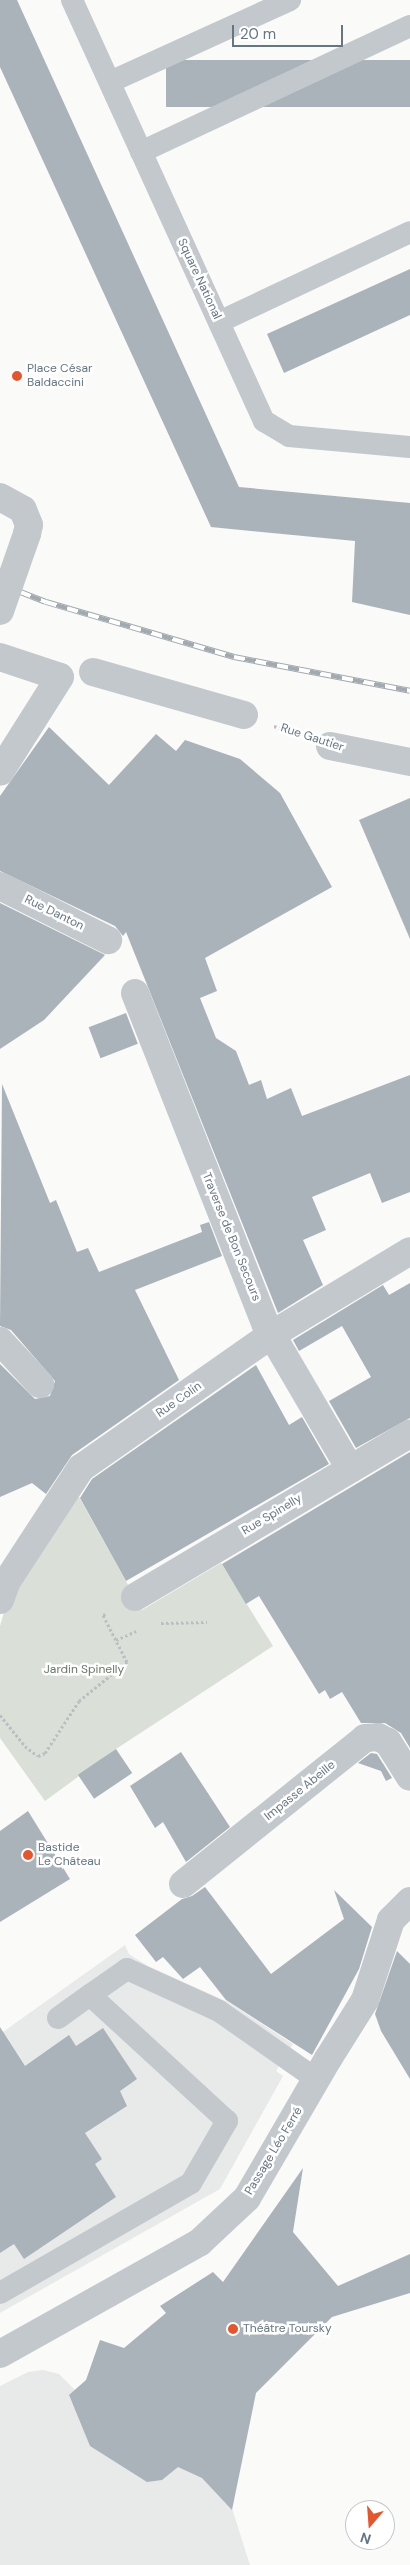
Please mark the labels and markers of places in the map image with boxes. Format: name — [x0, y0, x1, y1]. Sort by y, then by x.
place label: Place César Baldaccini — [27, 362, 92, 390]
marker: Place César Baldaccini — [11, 370, 23, 382]
place label: Bastide Le Château — [38, 1841, 101, 1869]
marker: Bastide Le Château — [22, 1849, 34, 1861]
place label: Théâtre Toursky — [243, 2322, 332, 2336]
marker: Théâtre Toursky — [227, 2323, 239, 2335]

